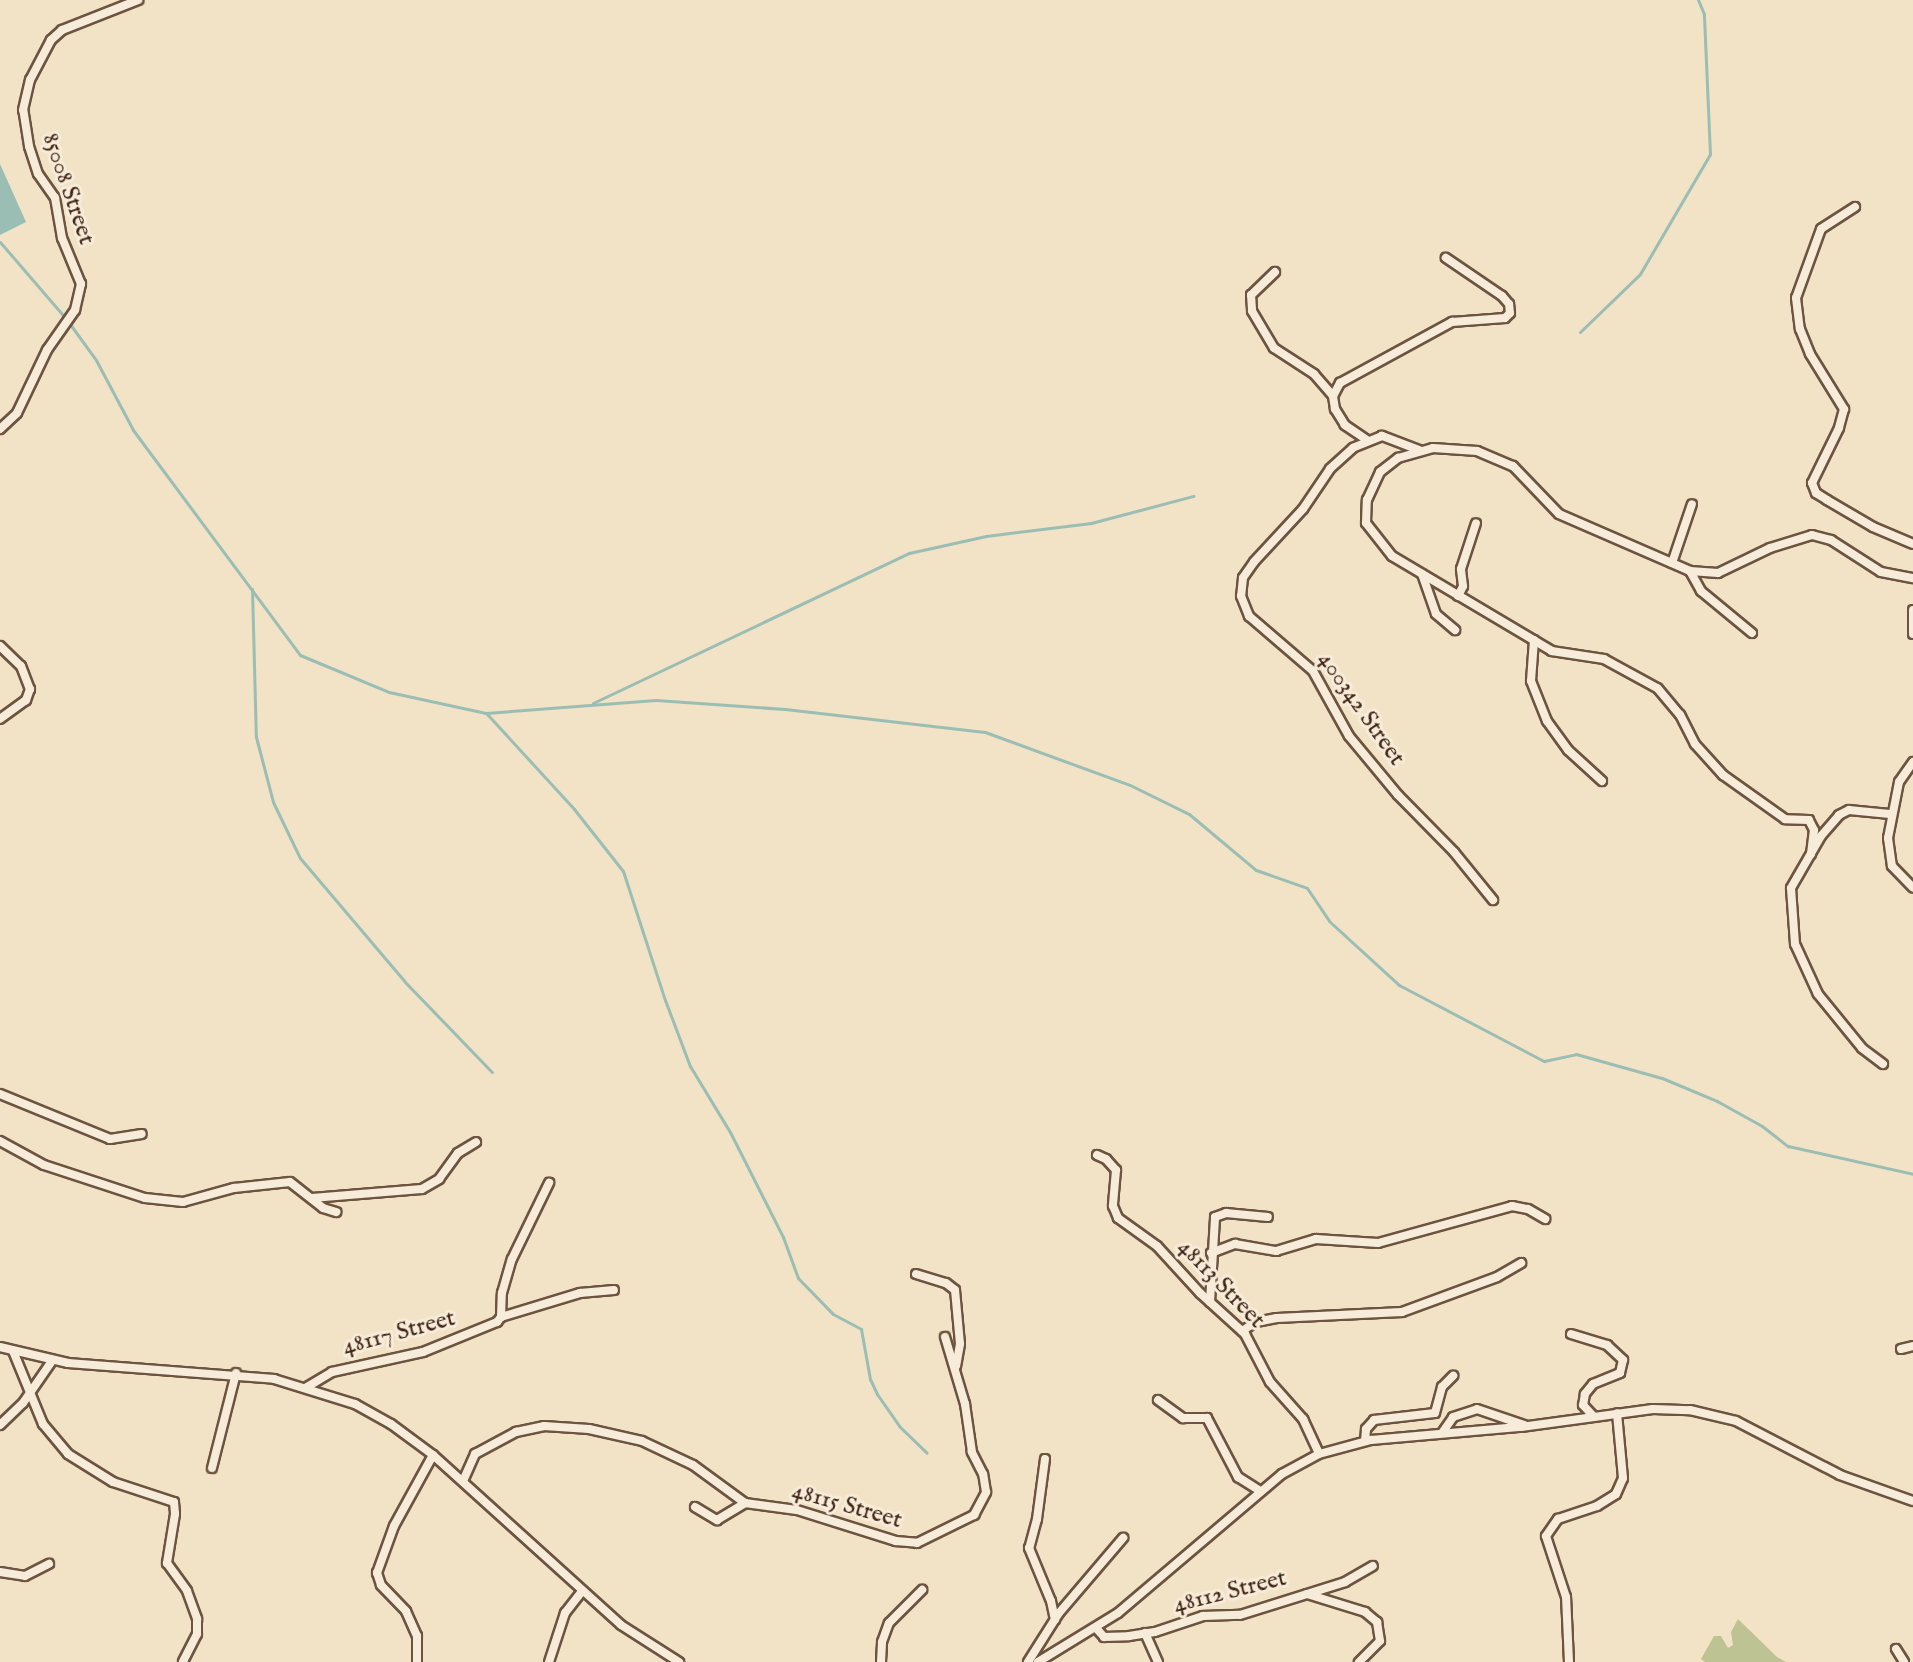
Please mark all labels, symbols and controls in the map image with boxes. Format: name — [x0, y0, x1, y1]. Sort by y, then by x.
street label: 85008 Street — [36, 130, 100, 248]
street label: 400342 Street — [1311, 647, 1411, 771]
street label: 48113 Street — [1171, 1233, 1271, 1335]
street label: 48117 Street — [340, 1304, 458, 1362]
street label: 48115 Street — [789, 1477, 905, 1535]
street label: 48112 Street — [1171, 1564, 1289, 1620]

